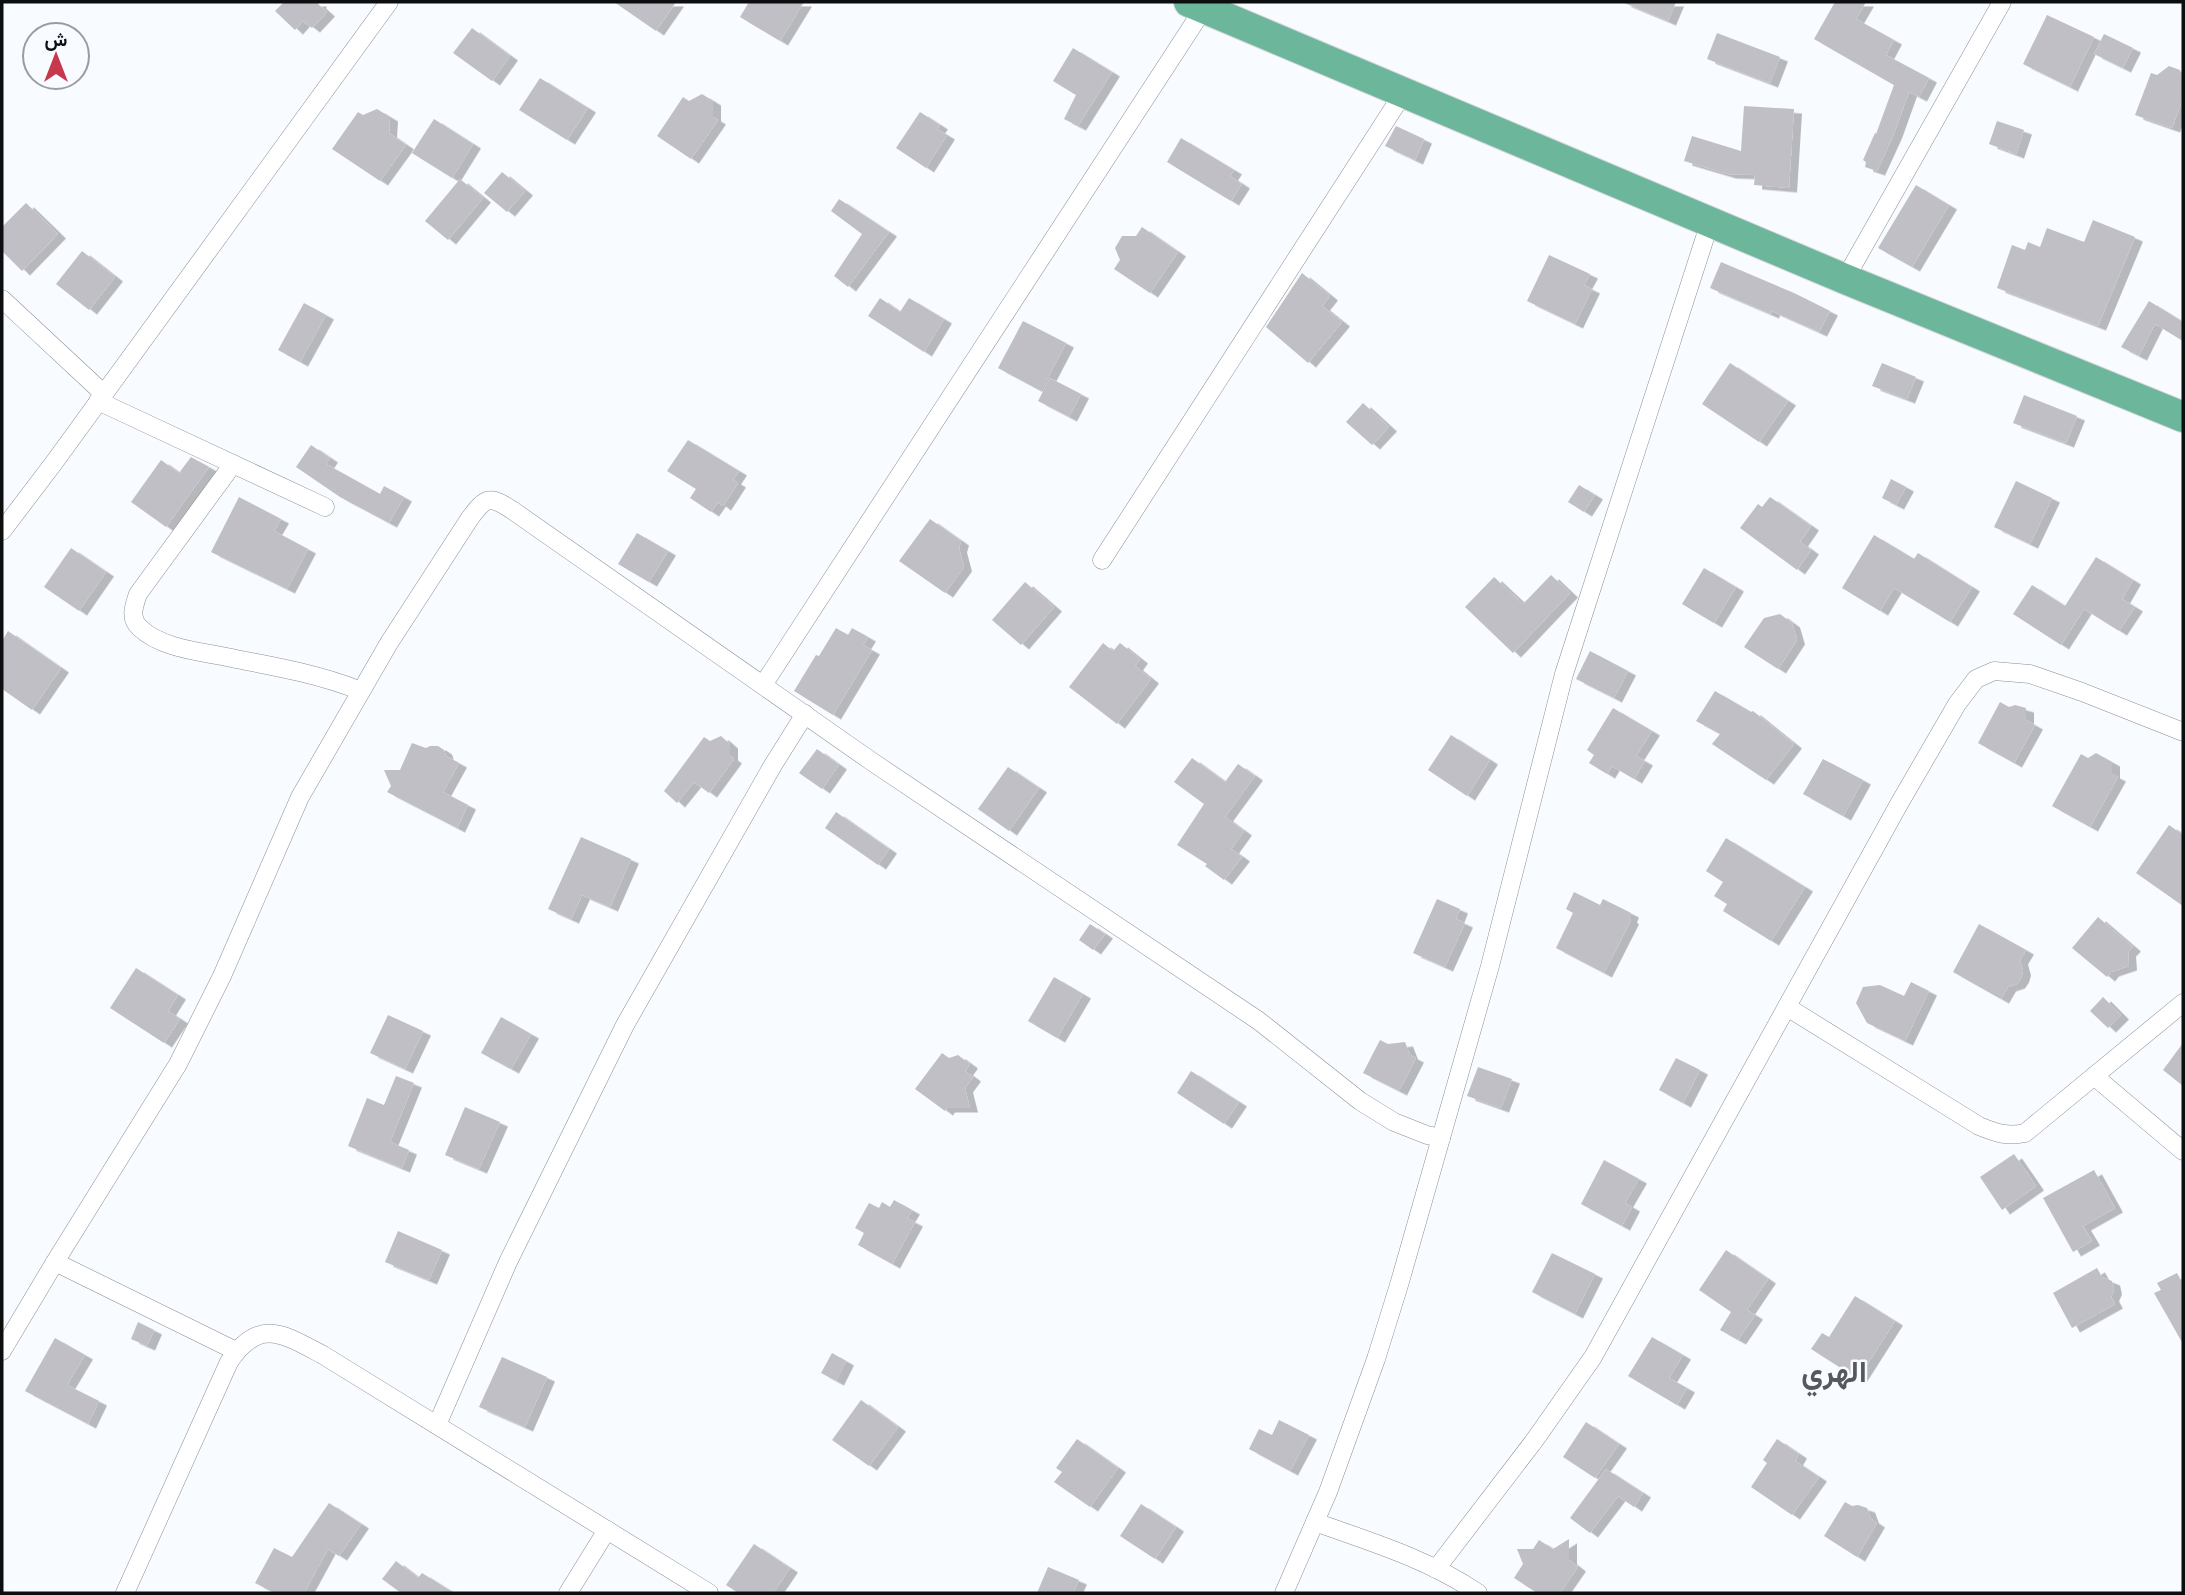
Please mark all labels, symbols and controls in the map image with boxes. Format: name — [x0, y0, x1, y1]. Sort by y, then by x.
north arrow — [21, 21, 91, 91]
text: ش — [45, 26, 68, 53]
district label: الهري — [1801, 1350, 1867, 1397]

